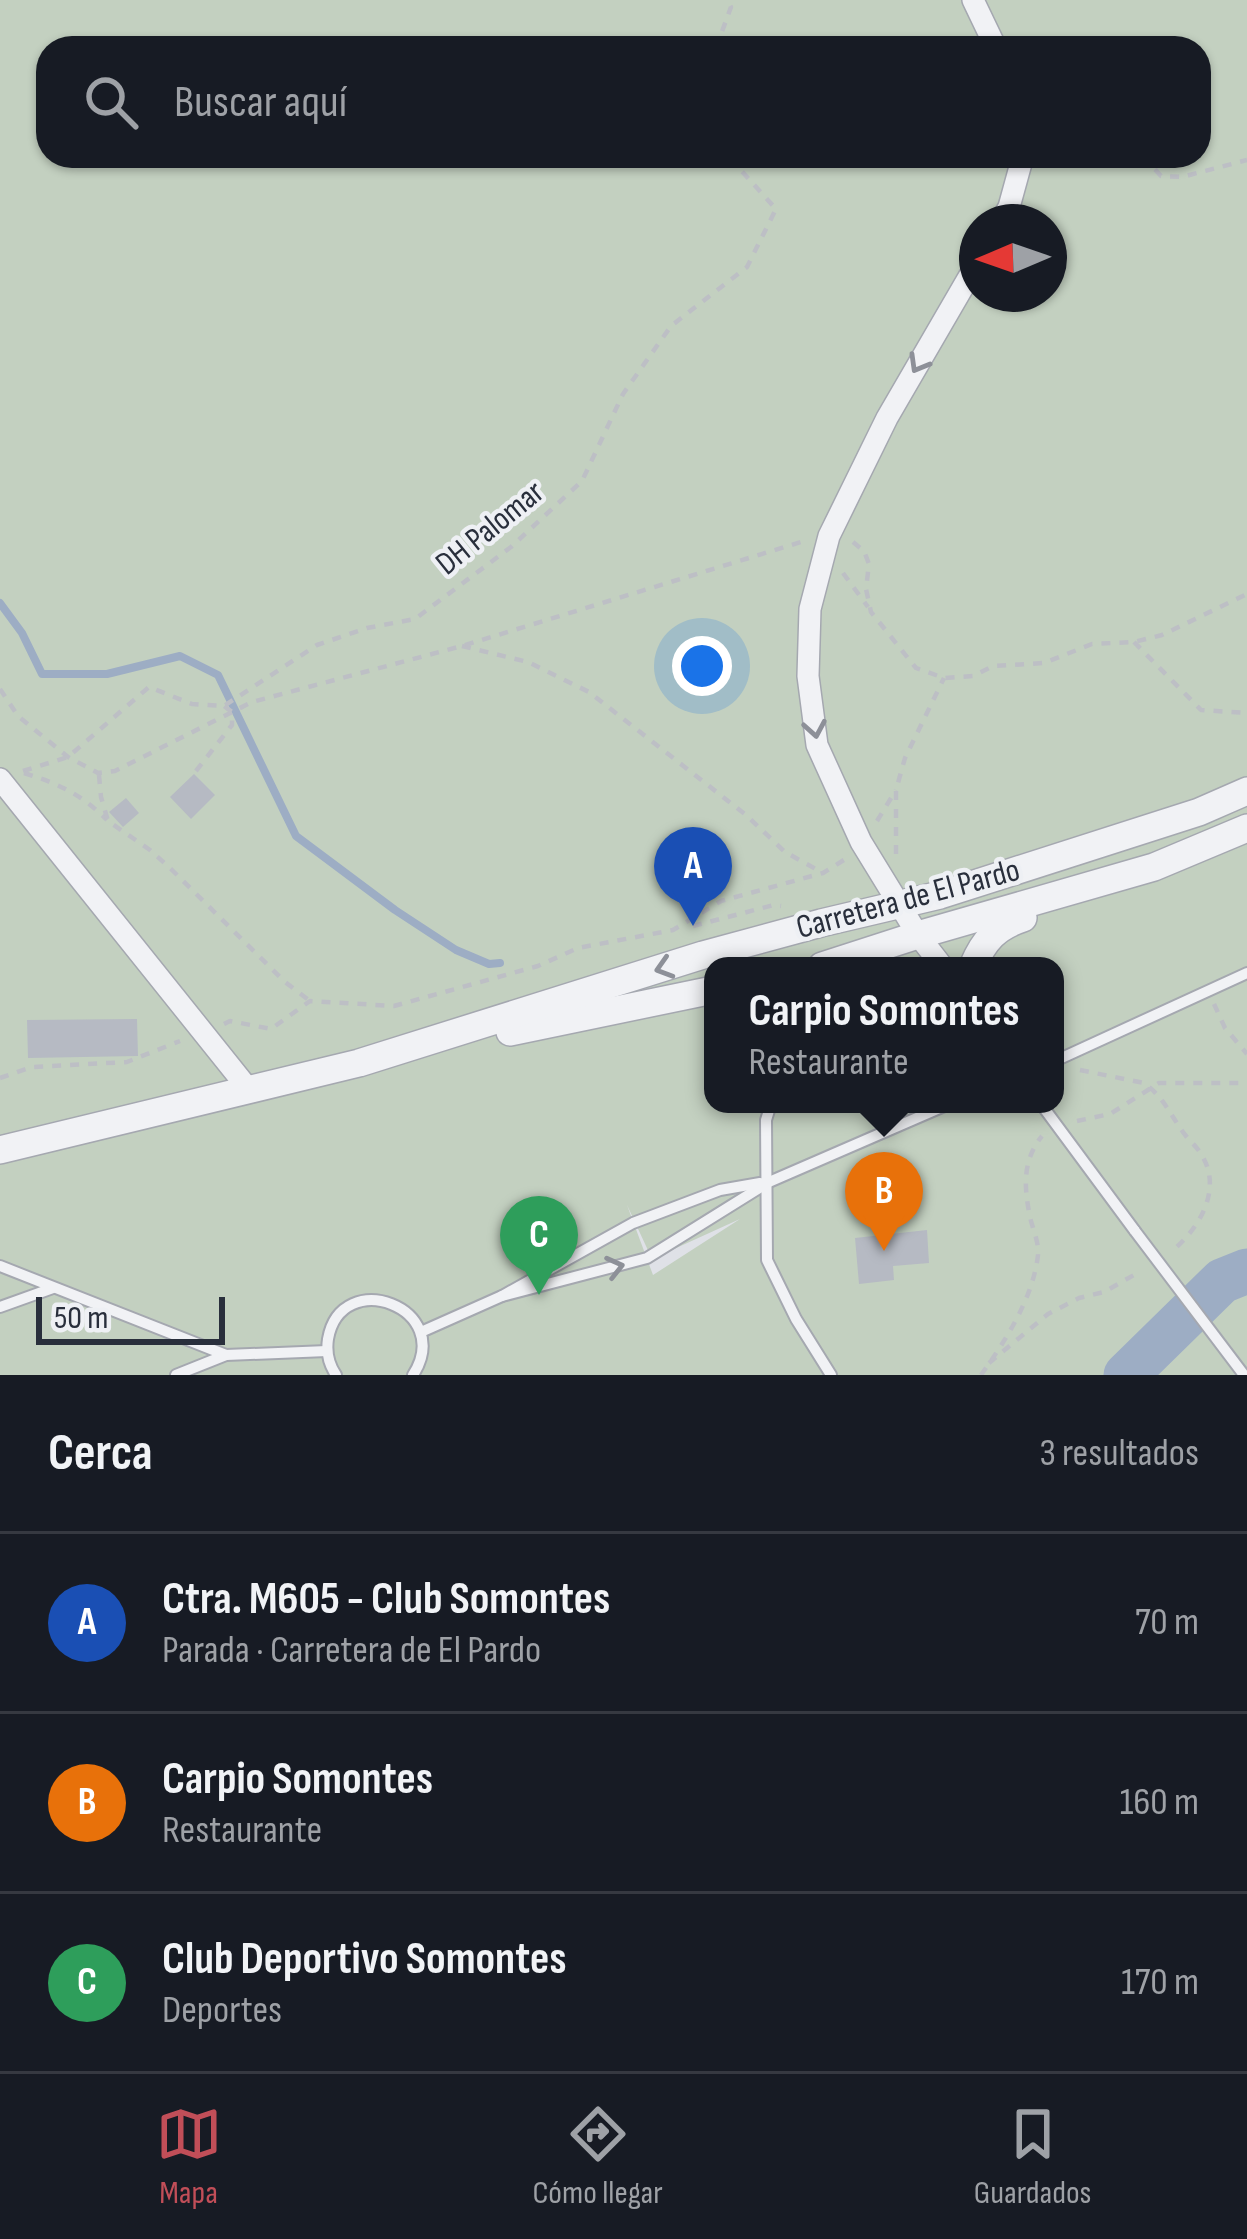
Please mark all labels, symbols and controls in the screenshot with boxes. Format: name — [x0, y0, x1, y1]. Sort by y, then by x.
search box — [36, 36, 1211, 168]
icon: search — [78, 69, 144, 135]
text: Buscar aquí — [174, 75, 347, 130]
north arrow — [959, 204, 1067, 312]
one-way arrow — [910, 351, 933, 373]
street label: DH Palomar — [428, 472, 552, 584]
your location — [672, 636, 732, 696]
one-way arrow — [802, 719, 827, 739]
pin: A — [654, 827, 732, 926]
street label: Carretera de El Pardo — [792, 850, 1024, 948]
one-way arrow — [654, 953, 675, 978]
popup — [704, 957, 1064, 1113]
text: Carpio Somontes — [749, 984, 1019, 1039]
text: Restaurante — [749, 1039, 909, 1086]
pin: B — [845, 1152, 923, 1251]
pin: C — [500, 1196, 578, 1295]
one-way arrow — [604, 1256, 625, 1281]
scale bar — [36, 1291, 225, 1344]
text: 50 m — [54, 1298, 108, 1338]
text: Cerca — [48, 1423, 153, 1484]
text: 3 resultados — [1039, 1430, 1199, 1477]
text: Ctra. M605 - Club Somontes — [162, 1572, 610, 1627]
text: A — [78, 1599, 96, 1646]
text: 70 m — [1135, 1599, 1199, 1646]
text: Parada · Carretera de El Pardo — [162, 1627, 541, 1674]
text: Carpio Somontes — [162, 1752, 433, 1807]
text: B — [78, 1779, 96, 1826]
text: 160 m — [1120, 1779, 1199, 1826]
text: Restaurante — [162, 1807, 322, 1854]
text: Club Deportivo Somontes — [162, 1932, 566, 1987]
text: C — [77, 1959, 97, 2006]
text: 170 m — [1121, 1959, 1199, 2006]
text: Deportes — [162, 1987, 282, 2034]
tab: Mapa — [156, 2101, 222, 2213]
tab: Cómo llegar — [533, 2101, 663, 2213]
tab: Guardados — [974, 2101, 1091, 2213]

